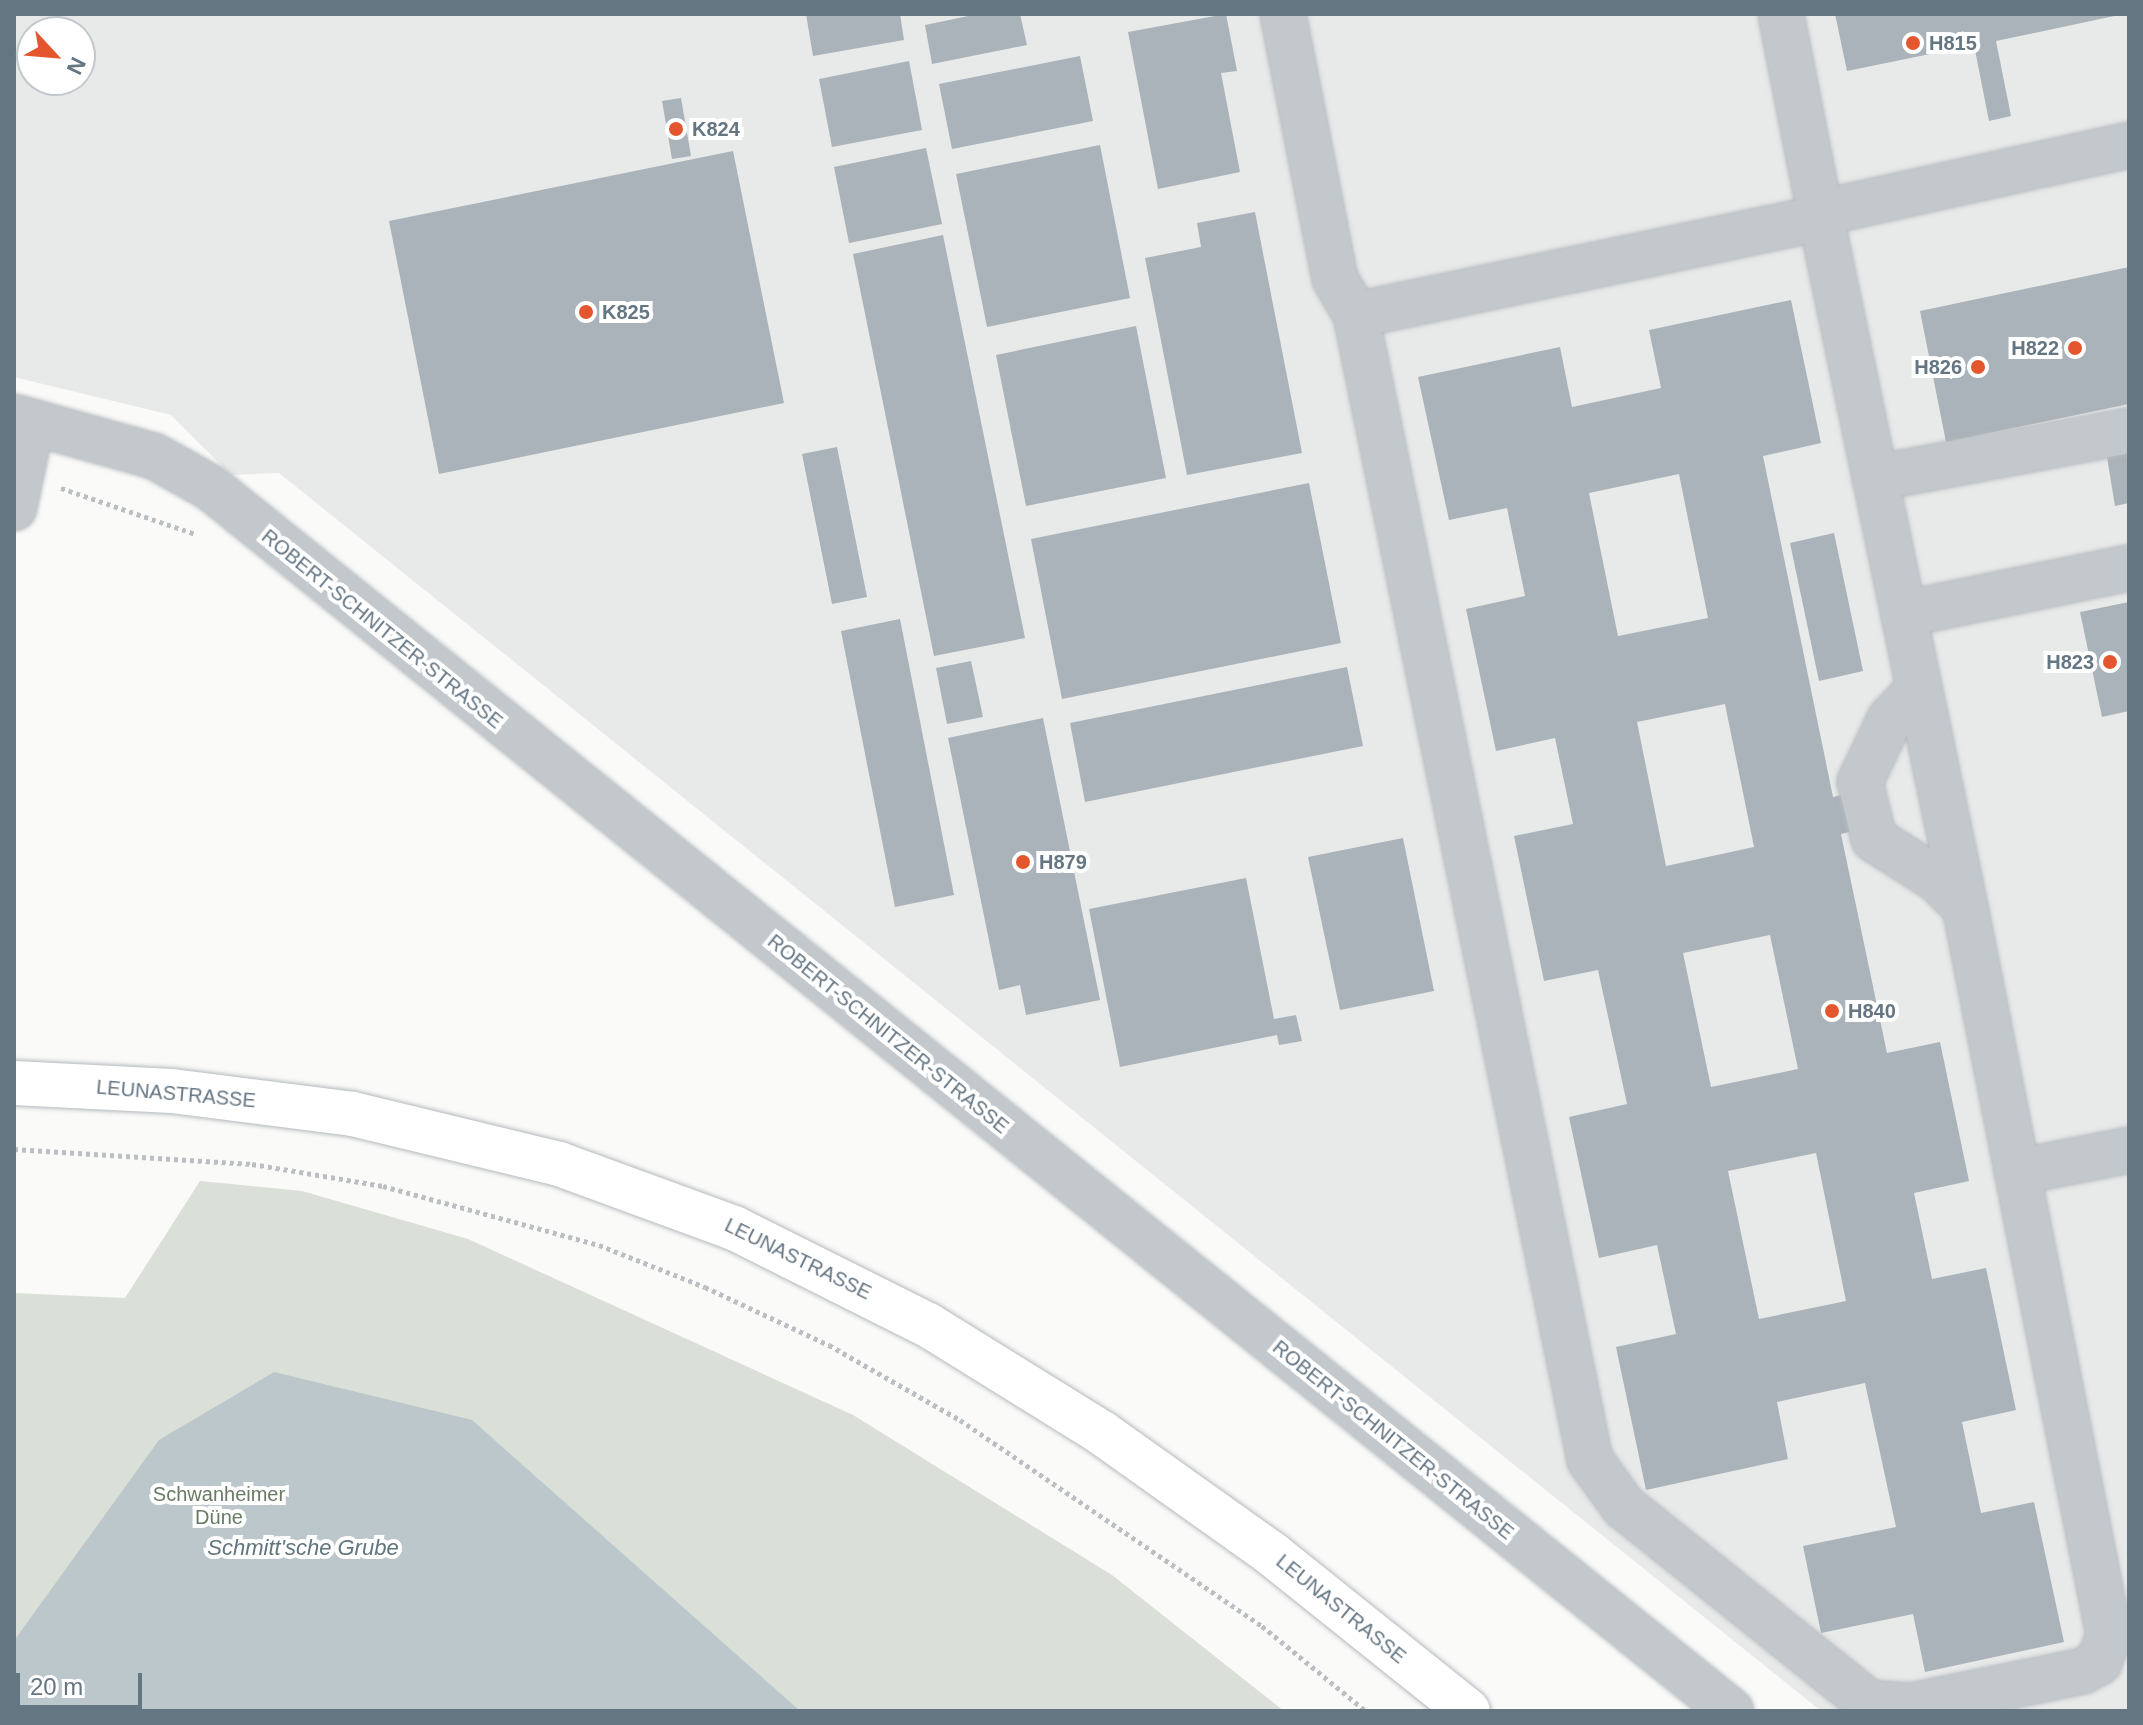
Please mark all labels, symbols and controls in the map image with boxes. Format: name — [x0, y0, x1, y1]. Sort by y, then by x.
north arrow — [16, 16, 96, 96]
place label: H815 — [1929, 31, 1977, 55]
marker: H815 — [1904, 34, 1922, 52]
text: N — [62, 53, 91, 78]
place label: K824 — [692, 117, 740, 141]
marker: K824 — [667, 120, 685, 138]
place label: K825 — [602, 300, 650, 324]
marker: K825 — [577, 303, 595, 321]
place label: H822 — [2011, 336, 2059, 360]
marker: H822 — [2066, 339, 2084, 357]
place label: H826 — [1914, 355, 1962, 379]
marker: H826 — [1969, 358, 1987, 376]
street label: ROBERT-SCHNITZER-STRASSE — [257, 524, 507, 734]
place label: H823 — [2046, 650, 2094, 674]
marker: H823 — [2101, 653, 2119, 671]
place label: H879 — [1039, 850, 1087, 874]
marker: H879 — [1014, 853, 1032, 871]
street label: ROBERT-SCHNITZER-STRASSE — [763, 929, 1013, 1139]
place label: H840 — [1848, 999, 1896, 1023]
marker: H840 — [1823, 1002, 1841, 1020]
street label: LEUNASTRASSE — [95, 1075, 257, 1113]
street label: LEUNASTRASSE — [721, 1213, 875, 1305]
street label: ROBERT-SCHNITZER-STRASSE — [1268, 1335, 1518, 1545]
park label: Schwanheimer Düne — [153, 1483, 285, 1530]
water label: Schmitt'sche Grube — [207, 1535, 399, 1561]
street label: LEUNASTRASSE — [1271, 1549, 1411, 1669]
scale bar — [20, 1657, 146, 1707]
text: 20 m — [30, 1673, 83, 1700]

